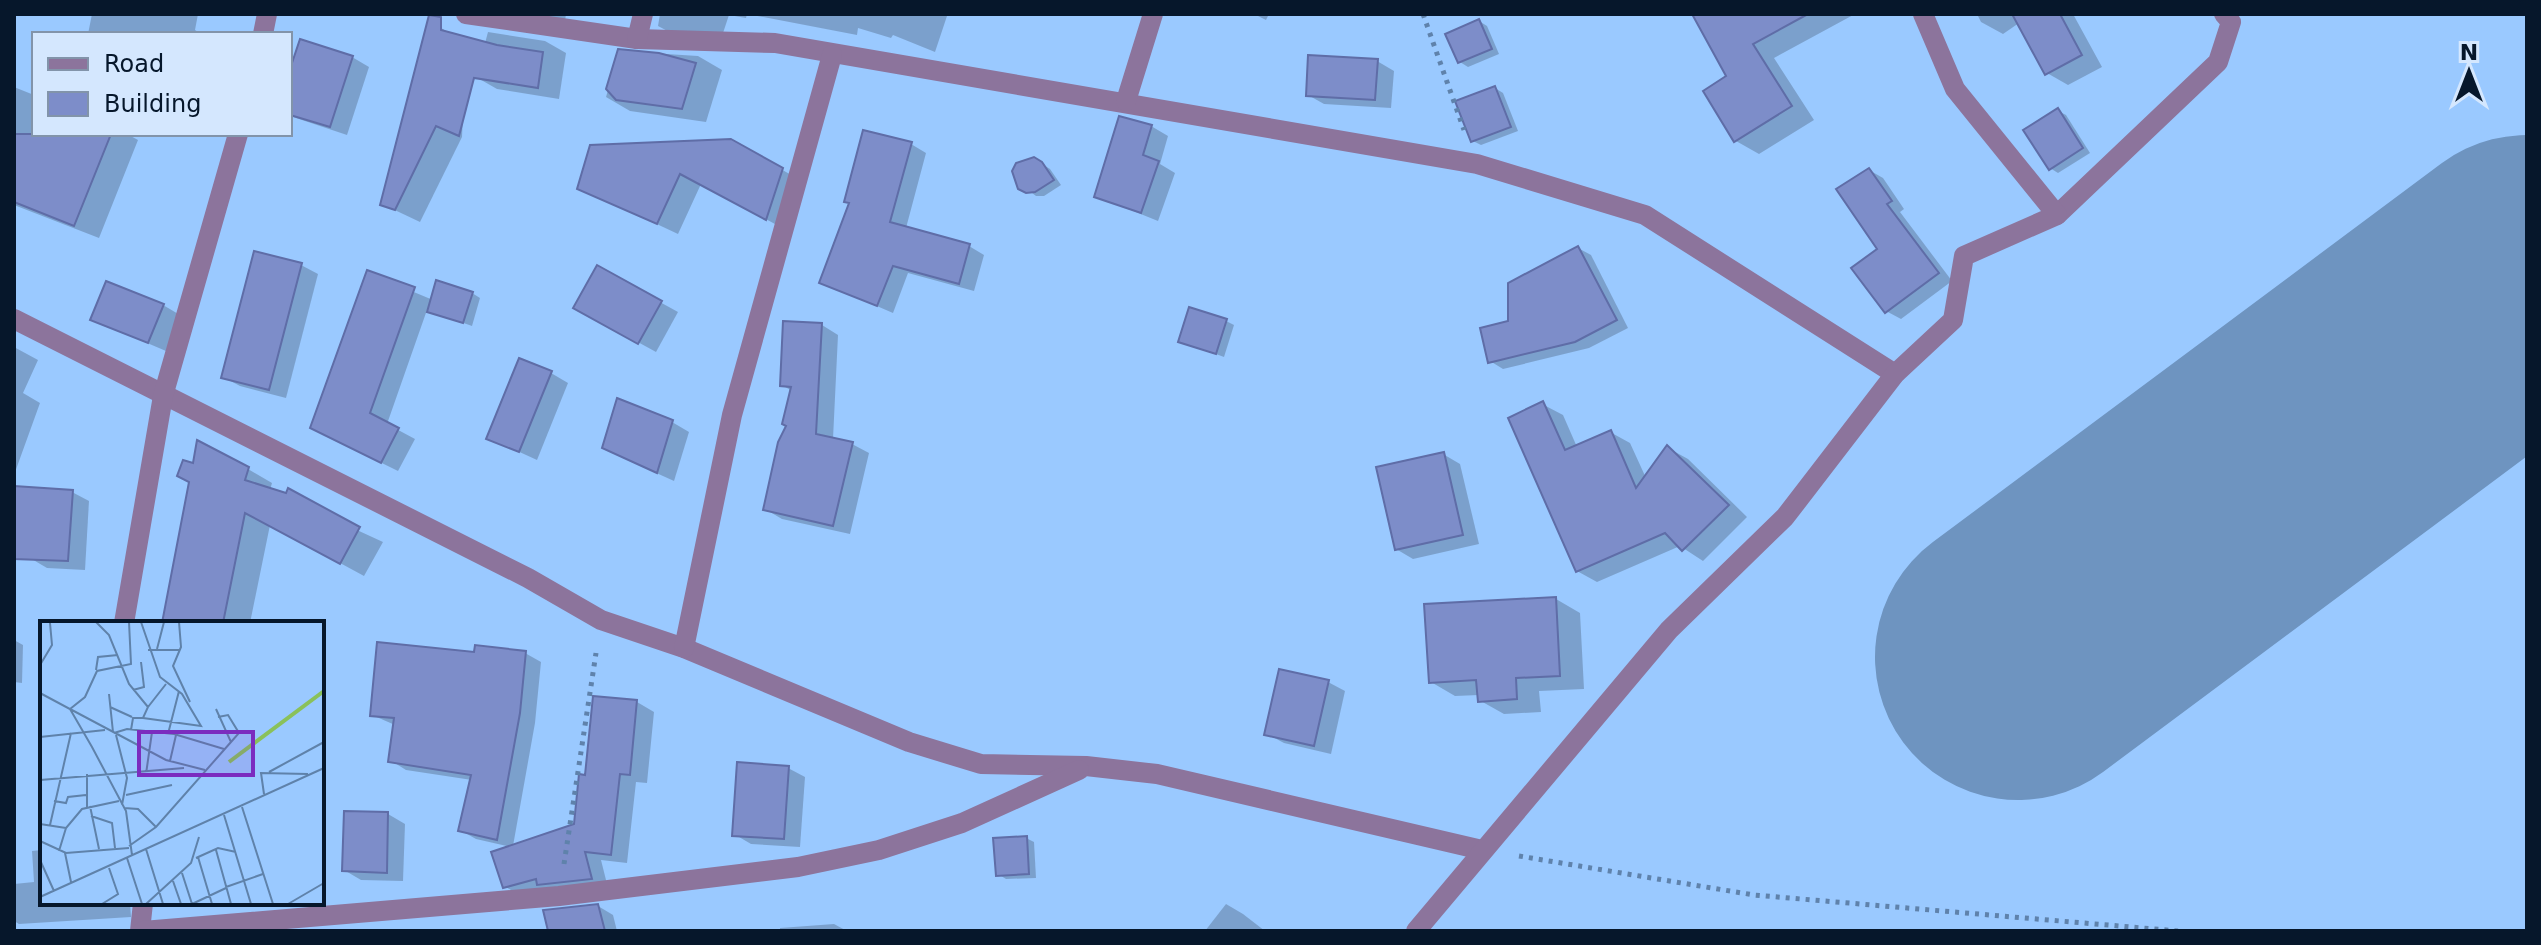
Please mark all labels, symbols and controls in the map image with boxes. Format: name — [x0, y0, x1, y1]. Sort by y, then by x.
legend — [32, 32, 292, 136]
north arrow — [2429, 32, 2509, 112]
text: N — [2460, 40, 2478, 65]
text: Road — [104, 50, 164, 78]
text: Building — [104, 90, 201, 118]
inset map — [40, 621, 324, 905]

